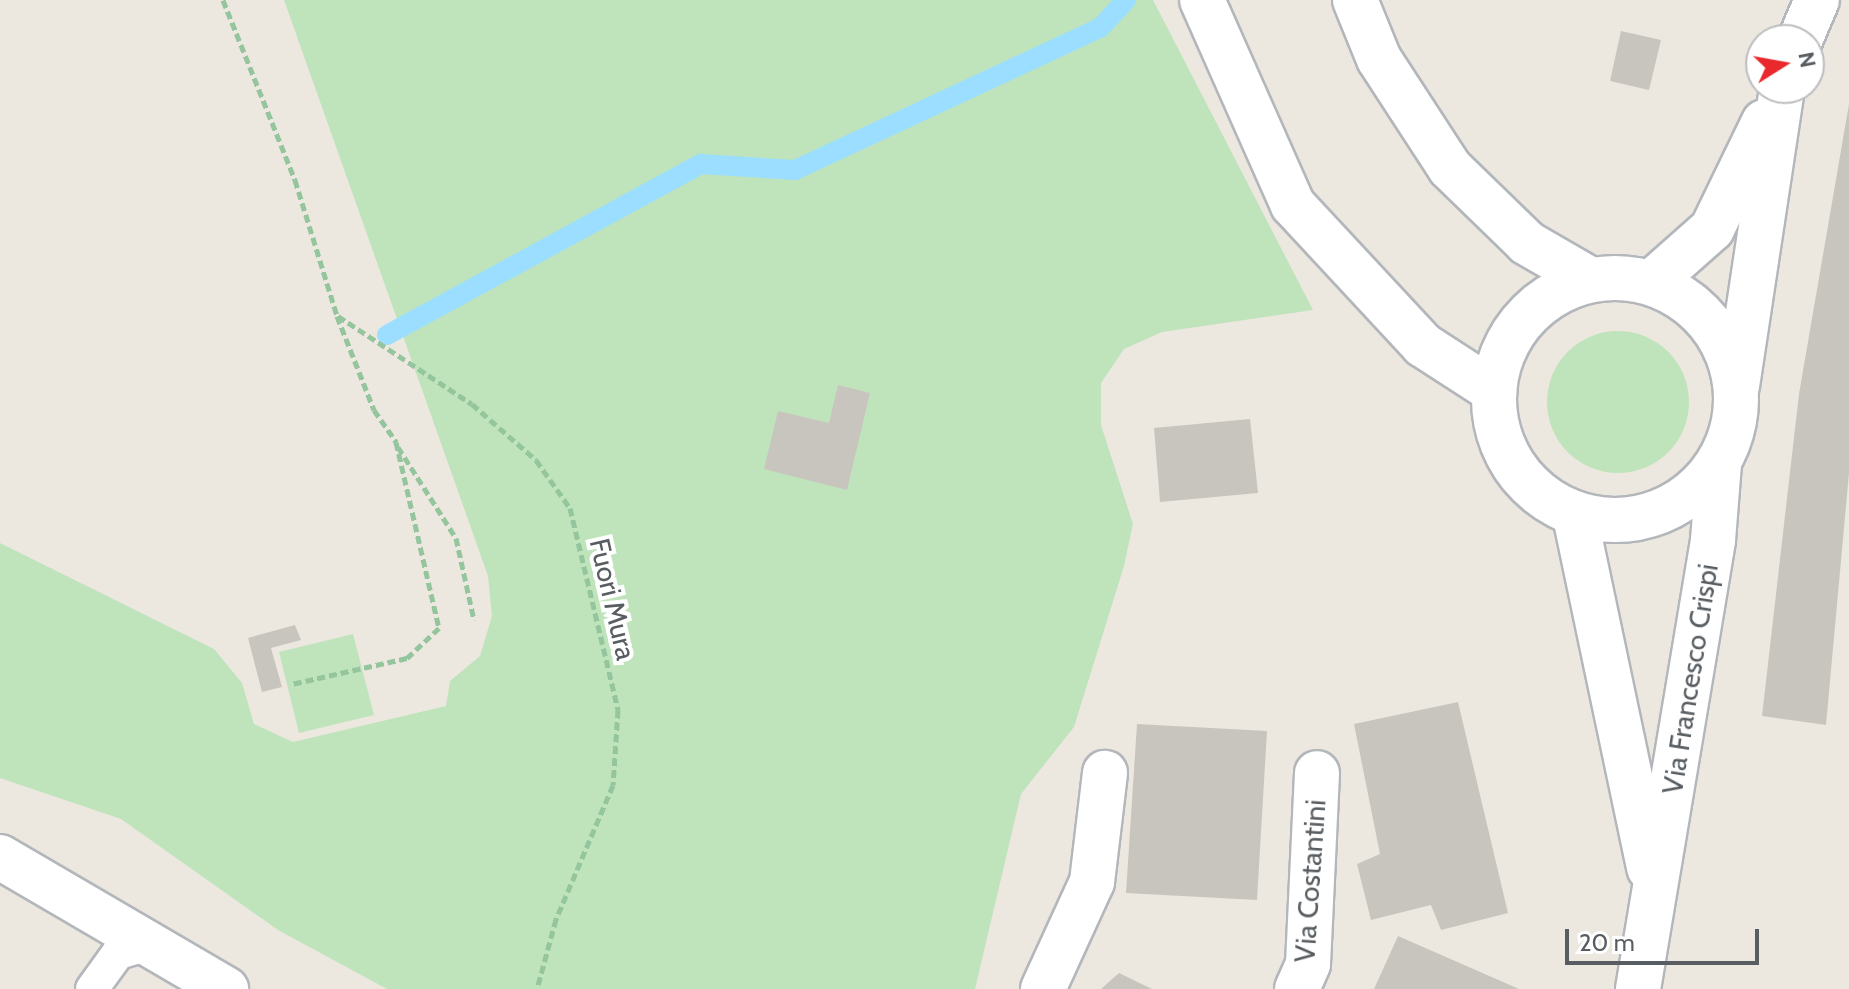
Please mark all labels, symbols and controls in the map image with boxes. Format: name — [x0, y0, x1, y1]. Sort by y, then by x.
north arrow — [1745, 24, 1825, 104]
text: N — [1792, 49, 1822, 70]
street label: Fuori Mura — [583, 535, 643, 663]
street label: Via Francesco Crispi — [1655, 561, 1725, 797]
street label: Via Costantini — [1288, 798, 1332, 964]
scale bar — [1569, 913, 1763, 963]
text: 20 m — [1579, 928, 1635, 957]

